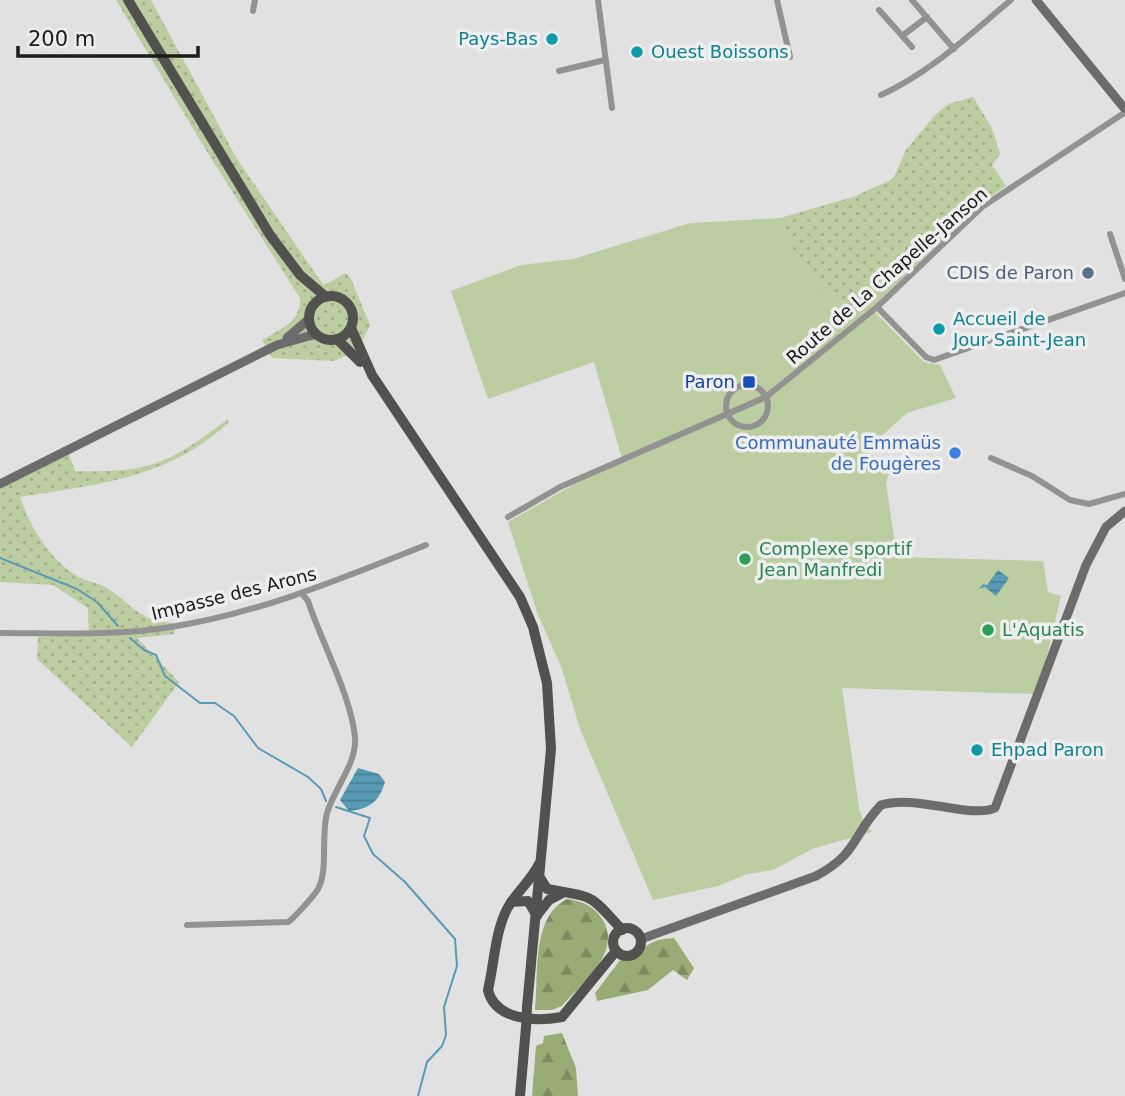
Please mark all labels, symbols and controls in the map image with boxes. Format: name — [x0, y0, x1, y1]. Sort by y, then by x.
scale bar — [18, 14, 198, 58]
text: 200 m — [28, 27, 95, 51]
place label: Pays-Bas — [458, 28, 538, 49]
marker: Pays-Bas — [544, 31, 560, 47]
place label: Ouest Boissons — [651, 41, 789, 62]
marker: Ouest Boissons — [629, 44, 645, 60]
street label: Route de La Chapelle-Janson — [782, 183, 991, 368]
place label: CDIS de Paron — [946, 262, 1074, 283]
marker: CDIS de Paron — [1080, 265, 1096, 281]
place label: Accueil de Jour Saint-Jean — [952, 308, 1086, 350]
marker: Accueil de Jour Saint-Jean — [931, 321, 947, 337]
place label: Paron — [684, 371, 735, 392]
marker: Paron — [741, 374, 757, 390]
place label: Communauté Emmaüs de Fougères — [735, 432, 941, 474]
marker: Communauté Emmaüs de Fougères — [947, 445, 963, 461]
place label: Complexe sportif Jean Manfredi — [758, 538, 912, 580]
marker: Complexe sportif Jean Manfredi — [737, 551, 753, 567]
street label: Impasse des Arons — [149, 563, 319, 624]
place label: L'Aquatis — [1002, 619, 1084, 640]
marker: L'Aquatis — [980, 622, 996, 638]
place label: Ehpad Paron — [991, 739, 1104, 760]
marker: Ehpad Paron — [969, 742, 985, 758]

